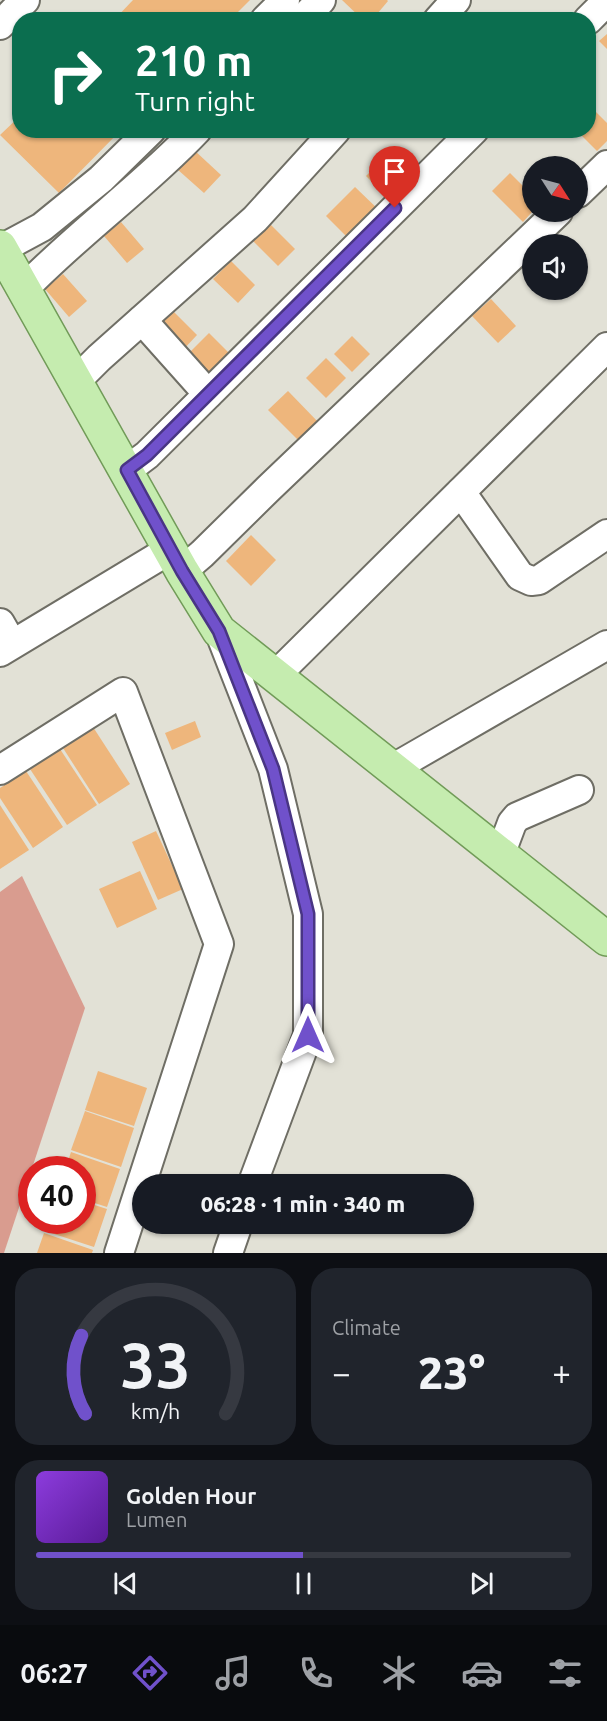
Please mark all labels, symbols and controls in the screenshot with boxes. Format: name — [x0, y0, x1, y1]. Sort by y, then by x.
icon: right — [36, 36, 114, 114]
text: 210 m — [135, 37, 252, 84]
text: Turn right — [135, 86, 255, 116]
pin — [369, 146, 420, 208]
icon: arrive — [378, 155, 411, 188]
north arrow — [522, 156, 588, 222]
map controls — [522, 156, 588, 300]
button: sound — [522, 234, 588, 300]
position arrow — [276, 1003, 340, 1067]
speed limit sign: 40 — [18, 1156, 96, 1234]
text: 06:28 · 1 min · 340 m — [201, 1191, 405, 1216]
text: Climate — [332, 1316, 401, 1339]
text: 33 — [120, 1330, 191, 1400]
text: 23° — [418, 1347, 485, 1398]
text: − — [332, 1354, 351, 1391]
text: + — [552, 1354, 571, 1391]
text: km/h — [131, 1399, 180, 1423]
text: Golden Hour — [126, 1483, 256, 1508]
text: Lumen — [126, 1508, 187, 1531]
icon: previous — [109, 1567, 142, 1600]
icon: pause — [287, 1567, 320, 1600]
icon: next — [465, 1567, 498, 1600]
icon: directions — [129, 1652, 171, 1694]
icon: music — [212, 1652, 254, 1694]
icon: phone — [295, 1652, 337, 1694]
icon: climate — [378, 1652, 420, 1694]
icon: car — [461, 1652, 503, 1694]
icon: filters — [544, 1652, 586, 1694]
text: 06:27 — [21, 1658, 88, 1688]

